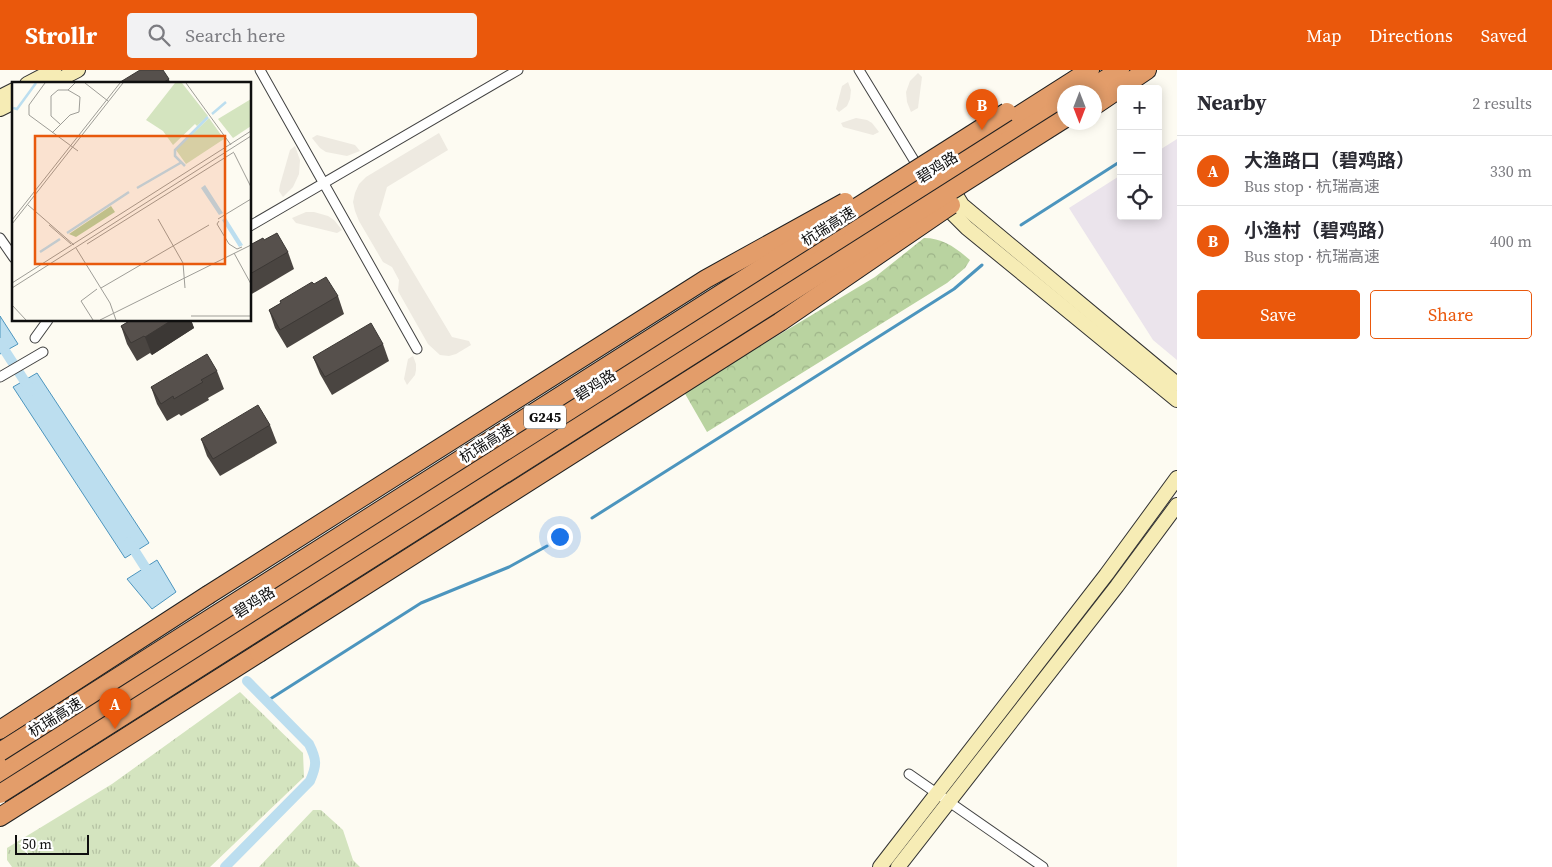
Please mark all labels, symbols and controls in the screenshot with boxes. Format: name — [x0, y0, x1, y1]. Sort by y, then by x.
search box — [127, 13, 477, 58]
text: Strollr — [25, 19, 97, 52]
icon: search — [145, 21, 173, 49]
text: Search here — [185, 22, 285, 48]
text: Map — [1306, 23, 1342, 48]
text: Directions — [1370, 23, 1453, 48]
text: Saved — [1481, 23, 1527, 48]
inset map — [12, 82, 251, 321]
north arrow — [1057, 85, 1102, 130]
map controls — [1117, 85, 1162, 220]
button: + — [1117, 85, 1162, 130]
text: Nearby — [1197, 88, 1267, 117]
pin: B — [966, 89, 998, 130]
text: 2 results — [1472, 92, 1532, 114]
button: − — [1117, 130, 1162, 175]
street label: 碧鸡路 — [912, 146, 962, 188]
text: 大渔路口（碧鸡路） — [1244, 147, 1415, 173]
text: A — [1208, 160, 1218, 182]
text: 330 m — [1490, 160, 1532, 182]
button: locate — [1117, 175, 1162, 220]
text: Bus stop · 杭瑞高速 — [1244, 175, 1380, 197]
street label: 杭瑞高速 — [797, 201, 859, 251]
text: 小渔村（碧鸡路） — [1244, 217, 1396, 243]
text: B — [1208, 230, 1218, 252]
text: 400 m — [1490, 230, 1532, 252]
text: Bus stop · 杭瑞高速 — [1244, 245, 1380, 267]
button: Save — [1197, 290, 1360, 339]
button: Share — [1370, 290, 1532, 339]
street label: 碧鸡路 — [570, 364, 620, 406]
road number: G245 — [524, 406, 566, 428]
street label: 杭瑞高速 — [455, 418, 517, 468]
your location — [547, 524, 573, 550]
street label: 碧鸡路 — [229, 581, 279, 623]
pin: A — [99, 688, 131, 729]
street label: 杭瑞高速 — [24, 692, 86, 742]
scale bar — [15, 832, 89, 855]
text: 50 m — [22, 834, 52, 854]

